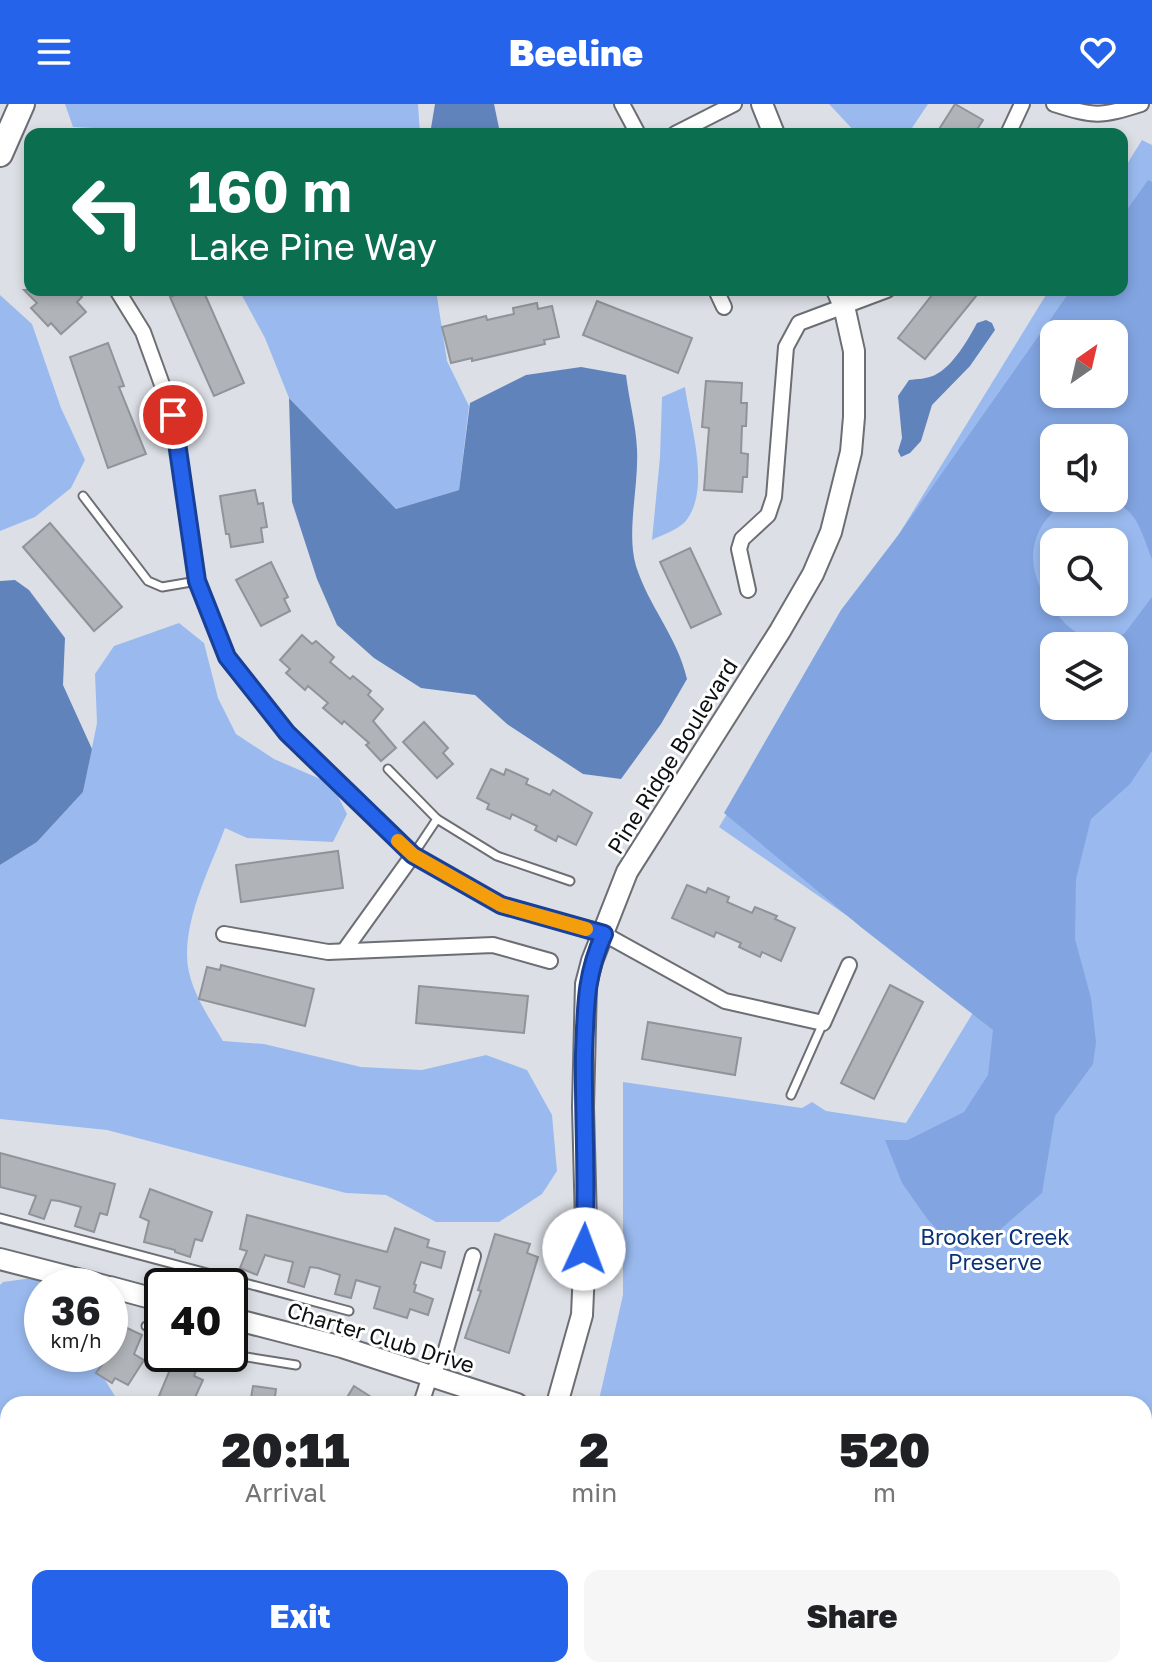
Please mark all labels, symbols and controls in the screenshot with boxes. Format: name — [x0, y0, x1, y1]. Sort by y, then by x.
icon: menu — [32, 30, 76, 74]
icon: heart — [1076, 30, 1120, 74]
text: Beeline — [509, 31, 643, 74]
text: 160 m — [188, 157, 352, 224]
icon: left — [56, 160, 160, 264]
text: Lake Pine Way — [188, 225, 437, 268]
north arrow — [1040, 320, 1128, 408]
map controls — [1040, 320, 1128, 720]
pin — [139, 381, 207, 449]
icon: arrive — [151, 393, 195, 437]
button: sound — [1040, 424, 1128, 512]
button: search — [1040, 528, 1128, 616]
button: layers — [1040, 632, 1128, 720]
street label: Pine Ridge Boulevard — [601, 654, 743, 858]
position arrow — [542, 1207, 626, 1291]
park label: Brooker Creek Preserve — [920, 1223, 1070, 1275]
speed limit sign: 40 — [144, 1268, 248, 1372]
text: 36 — [51, 1286, 101, 1334]
street label: Charter Club Drive — [284, 1296, 478, 1378]
text: km/h — [51, 1328, 101, 1352]
text: 20:11 — [222, 1420, 350, 1478]
text: 2 — [579, 1420, 609, 1478]
text: 520 — [839, 1420, 930, 1478]
text: Arrival — [245, 1477, 326, 1508]
text: min — [571, 1477, 617, 1508]
text: m — [873, 1477, 896, 1508]
button: Exit — [32, 1570, 568, 1662]
button: Share — [584, 1570, 1120, 1662]

